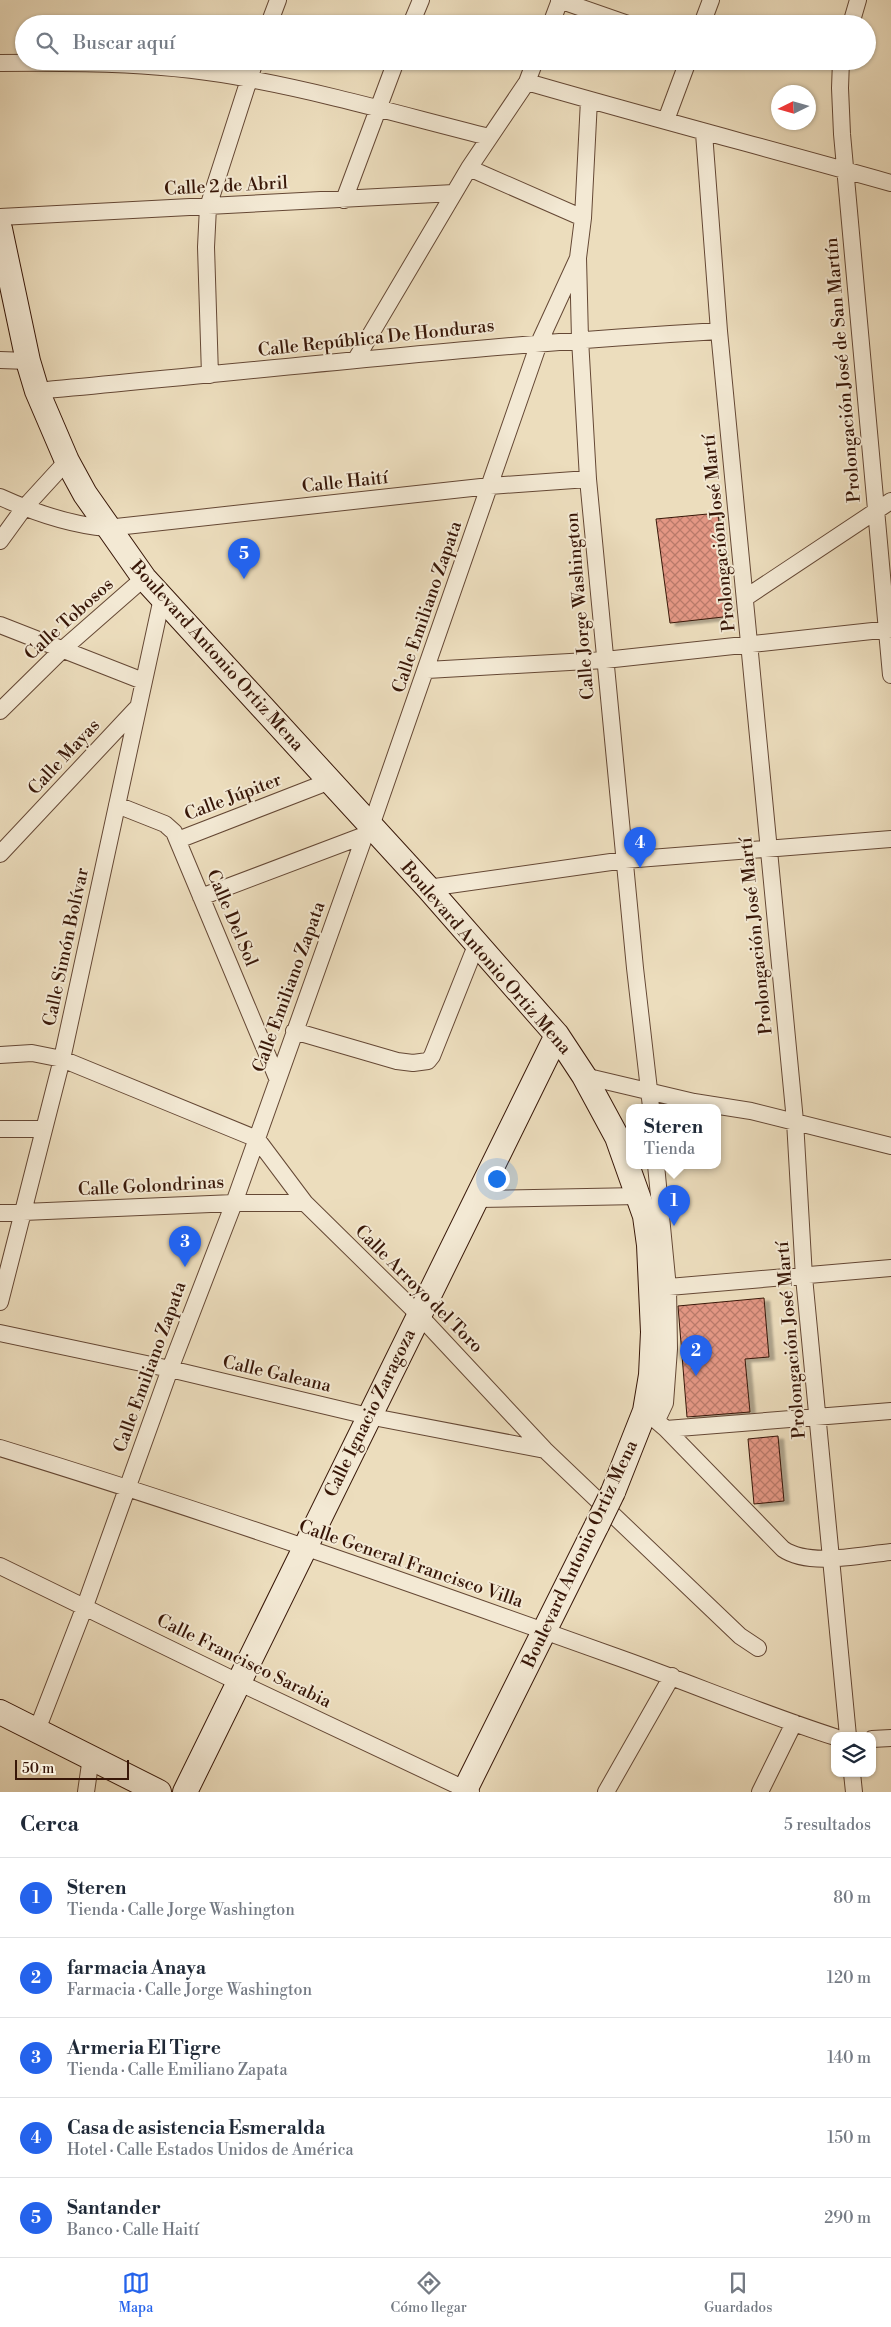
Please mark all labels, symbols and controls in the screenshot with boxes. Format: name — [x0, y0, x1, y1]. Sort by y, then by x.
search box — [15, 15, 876, 70]
icon: search — [33, 29, 61, 57]
text: Buscar aquí — [73, 31, 175, 55]
north arrow — [771, 85, 816, 130]
street label: Calle 2 de Abril — [164, 171, 289, 201]
street label: Prolongación José de San Martín — [820, 236, 866, 503]
street label: Calle República De Honduras — [257, 314, 495, 362]
street label: Prolongación José Martí — [697, 432, 741, 633]
street label: Calle Haití — [301, 466, 390, 498]
street label: Calle Jorge Washington — [560, 511, 600, 701]
street label: Calle Emiliano Zapata — [387, 517, 467, 696]
pin: 5 — [228, 538, 260, 579]
street label: Boulevard Antonio Ortiz Mena — [125, 555, 309, 757]
street label: Calle Tobosos — [20, 573, 119, 665]
street label: Calle Mayas — [23, 714, 105, 800]
street label: Calle Júpiter — [181, 768, 285, 826]
pin: 4 — [624, 827, 656, 868]
street label: Prolongación José Martí — [734, 835, 778, 1036]
street label: Boulevard Antonio Ortiz Mena — [395, 856, 577, 1060]
street label: Calle Simón Bolívar — [38, 865, 94, 1028]
street label: Calle Del Sol — [201, 866, 263, 970]
street label: Calle Emiliano Zapata — [247, 898, 331, 1076]
popup — [626, 1104, 721, 1169]
text: Steren — [644, 1115, 703, 1139]
text: Tienda — [644, 1139, 695, 1159]
your location — [484, 1166, 510, 1192]
street label: Calle Golondrinas — [77, 1171, 225, 1201]
pin: 1 — [658, 1185, 690, 1226]
street label: Calle Arroyo del Toro — [350, 1220, 488, 1358]
pin: 3 — [169, 1226, 201, 1267]
street label: Prolongación José Martí — [771, 1239, 811, 1440]
street label: Calle Emiliano Zapata — [108, 1278, 192, 1456]
street label: Calle Ignacio Zaragoza — [319, 1324, 421, 1501]
pin: 2 — [680, 1335, 712, 1376]
street label: Calle Galeana — [220, 1350, 334, 1398]
street label: Boulevard Antonio Ortiz Mena — [517, 1436, 643, 1672]
street label: Calle General Francisco Villa — [296, 1515, 527, 1613]
street label: Calle Francisco Sarabia — [153, 1609, 336, 1714]
map controls — [831, 1732, 876, 1777]
button: layers — [831, 1732, 876, 1777]
scale bar — [15, 1757, 129, 1780]
text: 50 m — [22, 1760, 54, 1778]
text: Cerca — [20, 1812, 79, 1838]
text: 5 resultados — [784, 1815, 871, 1835]
text: Steren — [67, 1876, 126, 1900]
text: 1 — [32, 1888, 40, 1908]
text: 80 m — [833, 1888, 871, 1908]
text: Tienda · Calle Jorge Washington — [67, 1900, 295, 1920]
text: farmacia Anaya — [67, 1956, 206, 1980]
text: 2 — [31, 1968, 41, 1988]
text: 120 m — [827, 1968, 871, 1988]
text: Farmacia · Calle Jorge Washington — [67, 1980, 312, 2000]
text: Armeria El Tigre — [67, 2036, 221, 2060]
text: 3 — [31, 2048, 41, 2068]
text: 140 m — [827, 2048, 871, 2068]
text: Tienda · Calle Emiliano Zapata — [67, 2060, 288, 2080]
text: Casa de asistencia Esmeralda — [67, 2116, 325, 2140]
text: 4 — [31, 2128, 41, 2148]
text: 150 m — [827, 2128, 871, 2148]
text: Hotel · Calle Estados Unidos de América — [67, 2140, 354, 2160]
text: Santander — [67, 2196, 161, 2220]
text: 5 — [31, 2208, 41, 2228]
text: 290 m — [824, 2208, 871, 2228]
text: Banco · Calle Haití — [67, 2220, 199, 2240]
tab: Mapa — [119, 2269, 153, 2317]
tab: Cómo llegar — [391, 2269, 467, 2317]
tab: Guardados — [704, 2269, 772, 2317]

